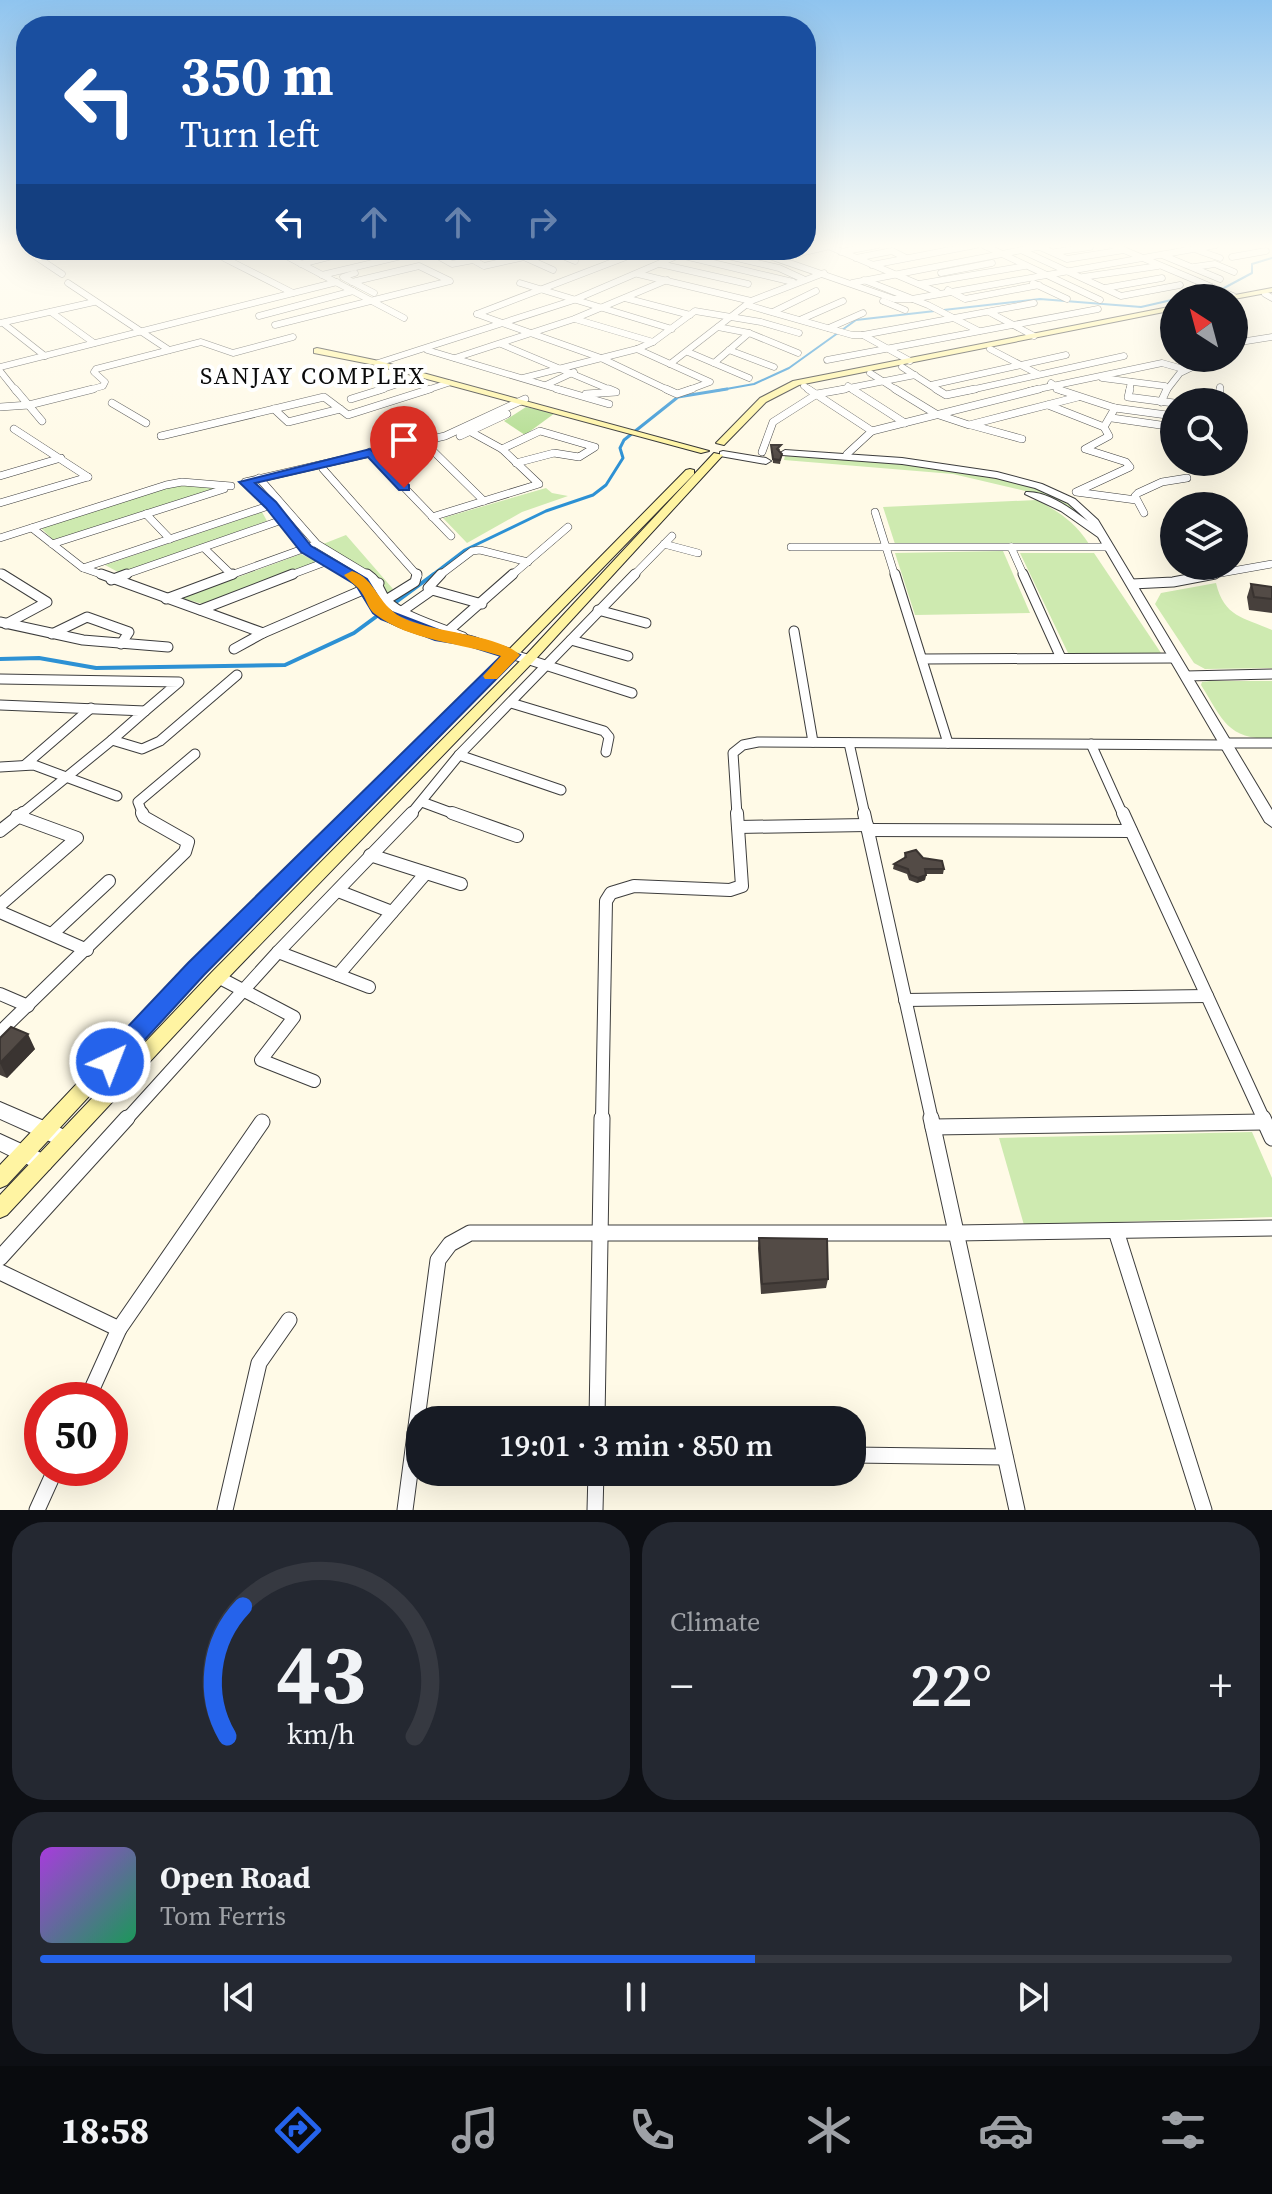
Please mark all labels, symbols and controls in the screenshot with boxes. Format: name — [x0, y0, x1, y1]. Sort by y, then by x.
text: 350 m — [180, 37, 334, 114]
icon: left — [48, 48, 152, 152]
text: Turn left — [180, 110, 319, 159]
icon: left — [268, 200, 312, 244]
icon: ahead — [352, 200, 396, 244]
icon: ahead — [436, 200, 480, 244]
icon: right — [520, 200, 564, 244]
north arrow — [1160, 284, 1248, 372]
map controls — [1160, 284, 1248, 580]
district label: SANJAY COMPLEX — [200, 359, 426, 392]
button: search — [1160, 388, 1248, 476]
pin — [370, 406, 438, 488]
icon: arrive — [382, 418, 426, 462]
button: layers — [1160, 492, 1248, 580]
position arrow — [68, 1020, 152, 1104]
speed limit sign: 50 — [24, 1382, 128, 1486]
text: 19:01 · 3 min · 850 m — [499, 1425, 773, 1466]
text: Climate — [670, 1604, 760, 1640]
text: 43 — [276, 1617, 366, 1731]
text: 22° — [910, 1644, 992, 1726]
text: − — [670, 1655, 693, 1716]
text: + — [1209, 1655, 1232, 1716]
text: km/h — [287, 1714, 355, 1754]
text: Open Road — [160, 1857, 311, 1898]
text: Tom Ferris — [160, 1898, 286, 1934]
icon: previous — [217, 1975, 261, 2019]
icon: pause — [614, 1975, 658, 2019]
icon: next — [1011, 1975, 1055, 2019]
icon: directions — [270, 2102, 326, 2158]
icon: music — [447, 2102, 503, 2158]
icon: phone — [624, 2102, 680, 2158]
icon: climate — [801, 2102, 857, 2158]
icon: car — [978, 2102, 1034, 2158]
icon: filters — [1155, 2102, 1211, 2158]
text: 18:58 — [61, 2106, 149, 2155]

